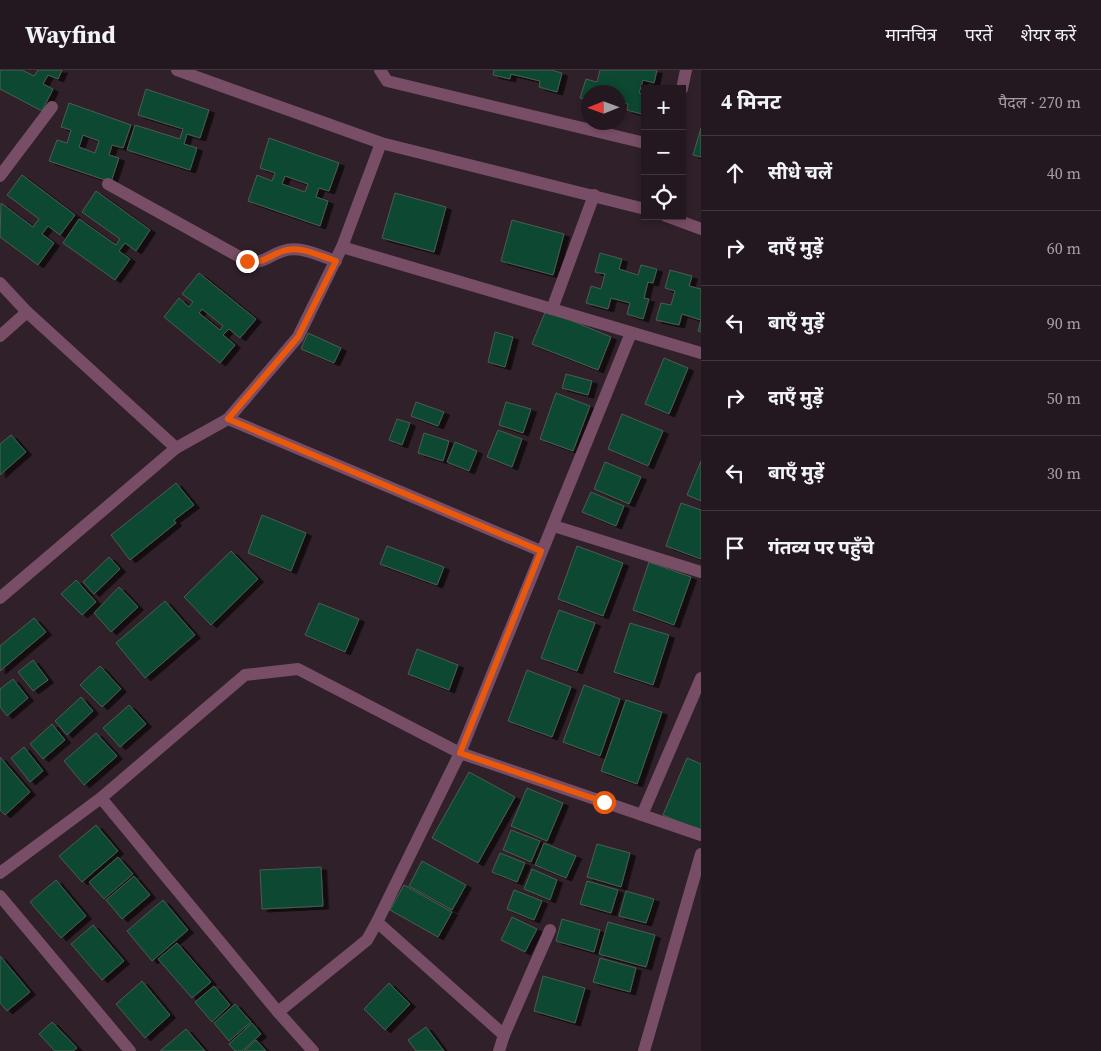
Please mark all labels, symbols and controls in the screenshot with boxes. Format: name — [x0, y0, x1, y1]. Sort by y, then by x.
text: Wayfind — [25, 18, 116, 51]
text: मानचित्र — [885, 22, 937, 47]
text: परतें — [965, 22, 993, 47]
text: शेयर करें — [1021, 22, 1076, 47]
north arrow — [581, 85, 626, 130]
map controls — [641, 85, 686, 220]
button: + — [641, 85, 686, 130]
text: 4 मिनट — [721, 87, 781, 116]
text: पैदल · 270 m — [998, 91, 1081, 113]
button: − — [641, 130, 686, 175]
icon: ahead — [721, 159, 749, 187]
text: सीधे चलें — [768, 159, 832, 185]
text: 40 m — [1047, 162, 1081, 184]
button: locate — [641, 175, 686, 220]
icon: right — [721, 234, 749, 262]
text: दाएँ मुड़ें — [768, 234, 823, 260]
text: 60 m — [1047, 237, 1081, 259]
route end — [236, 250, 259, 273]
icon: left — [721, 309, 749, 337]
text: बाएँ मुड़ें — [768, 309, 824, 335]
text: 90 m — [1047, 312, 1081, 334]
icon: right — [721, 384, 749, 412]
text: दाएँ मुड़ें — [768, 384, 823, 410]
text: 50 m — [1047, 387, 1081, 409]
icon: left — [721, 459, 749, 487]
text: बाएँ मुड़ें — [768, 459, 824, 485]
text: 30 m — [1047, 462, 1081, 484]
icon: arrive — [721, 534, 749, 562]
text: गंतव्य पर पहुँचे — [768, 534, 874, 560]
route start — [593, 791, 616, 814]

